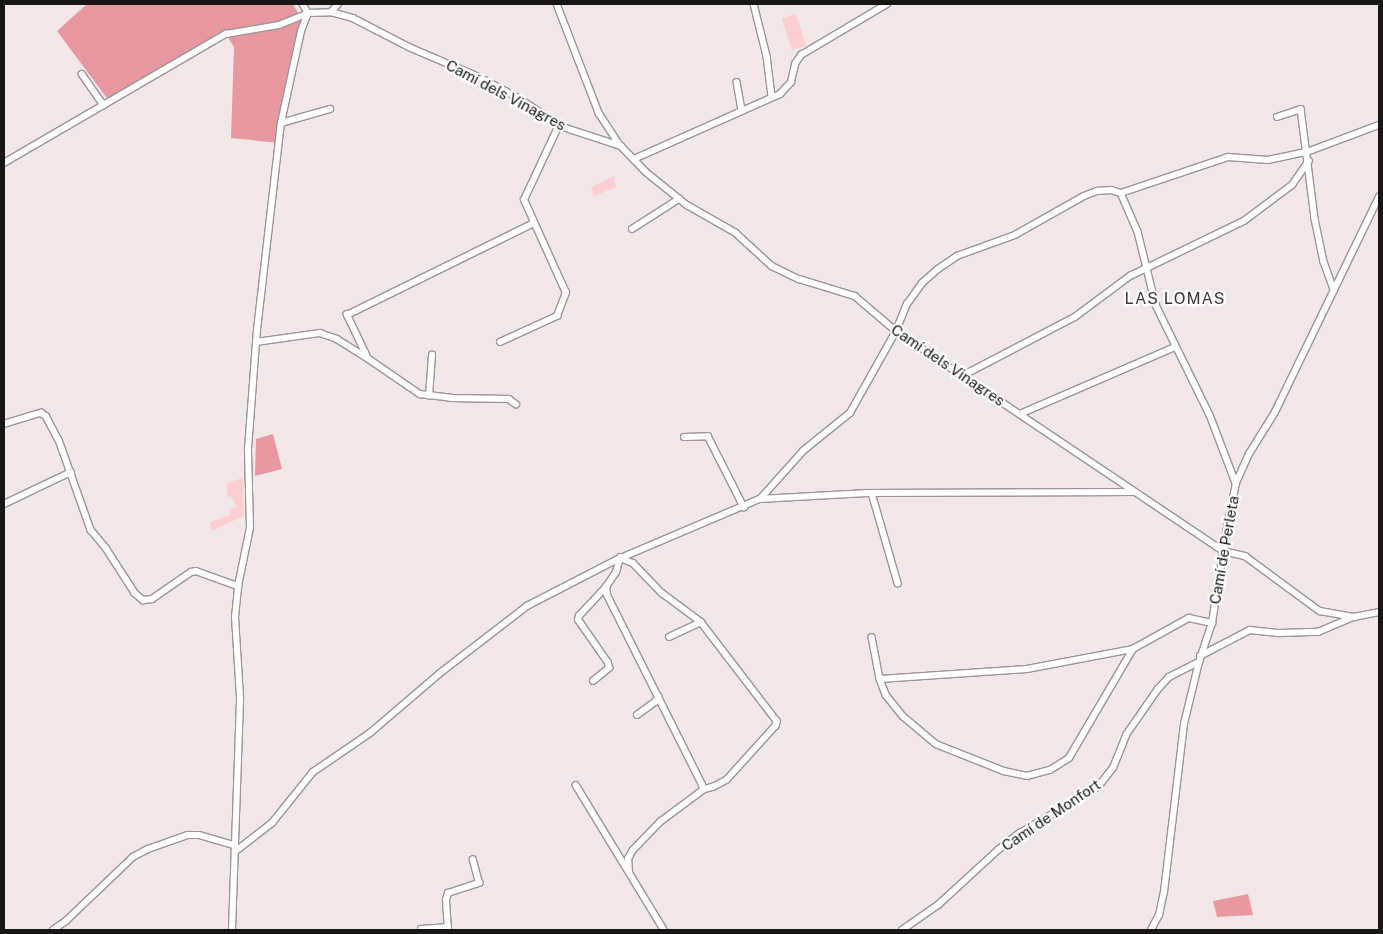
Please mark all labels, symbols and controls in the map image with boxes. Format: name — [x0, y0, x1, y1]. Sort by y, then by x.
street label: Camí dels Vinagres — [443, 56, 569, 134]
district label: LAS LOMAS — [1123, 289, 1227, 309]
street label: Camí dels Vinagres — [888, 320, 1008, 410]
street label: Camí de Perleta — [1206, 494, 1242, 606]
street label: Camí de Monfort — [998, 775, 1104, 855]

